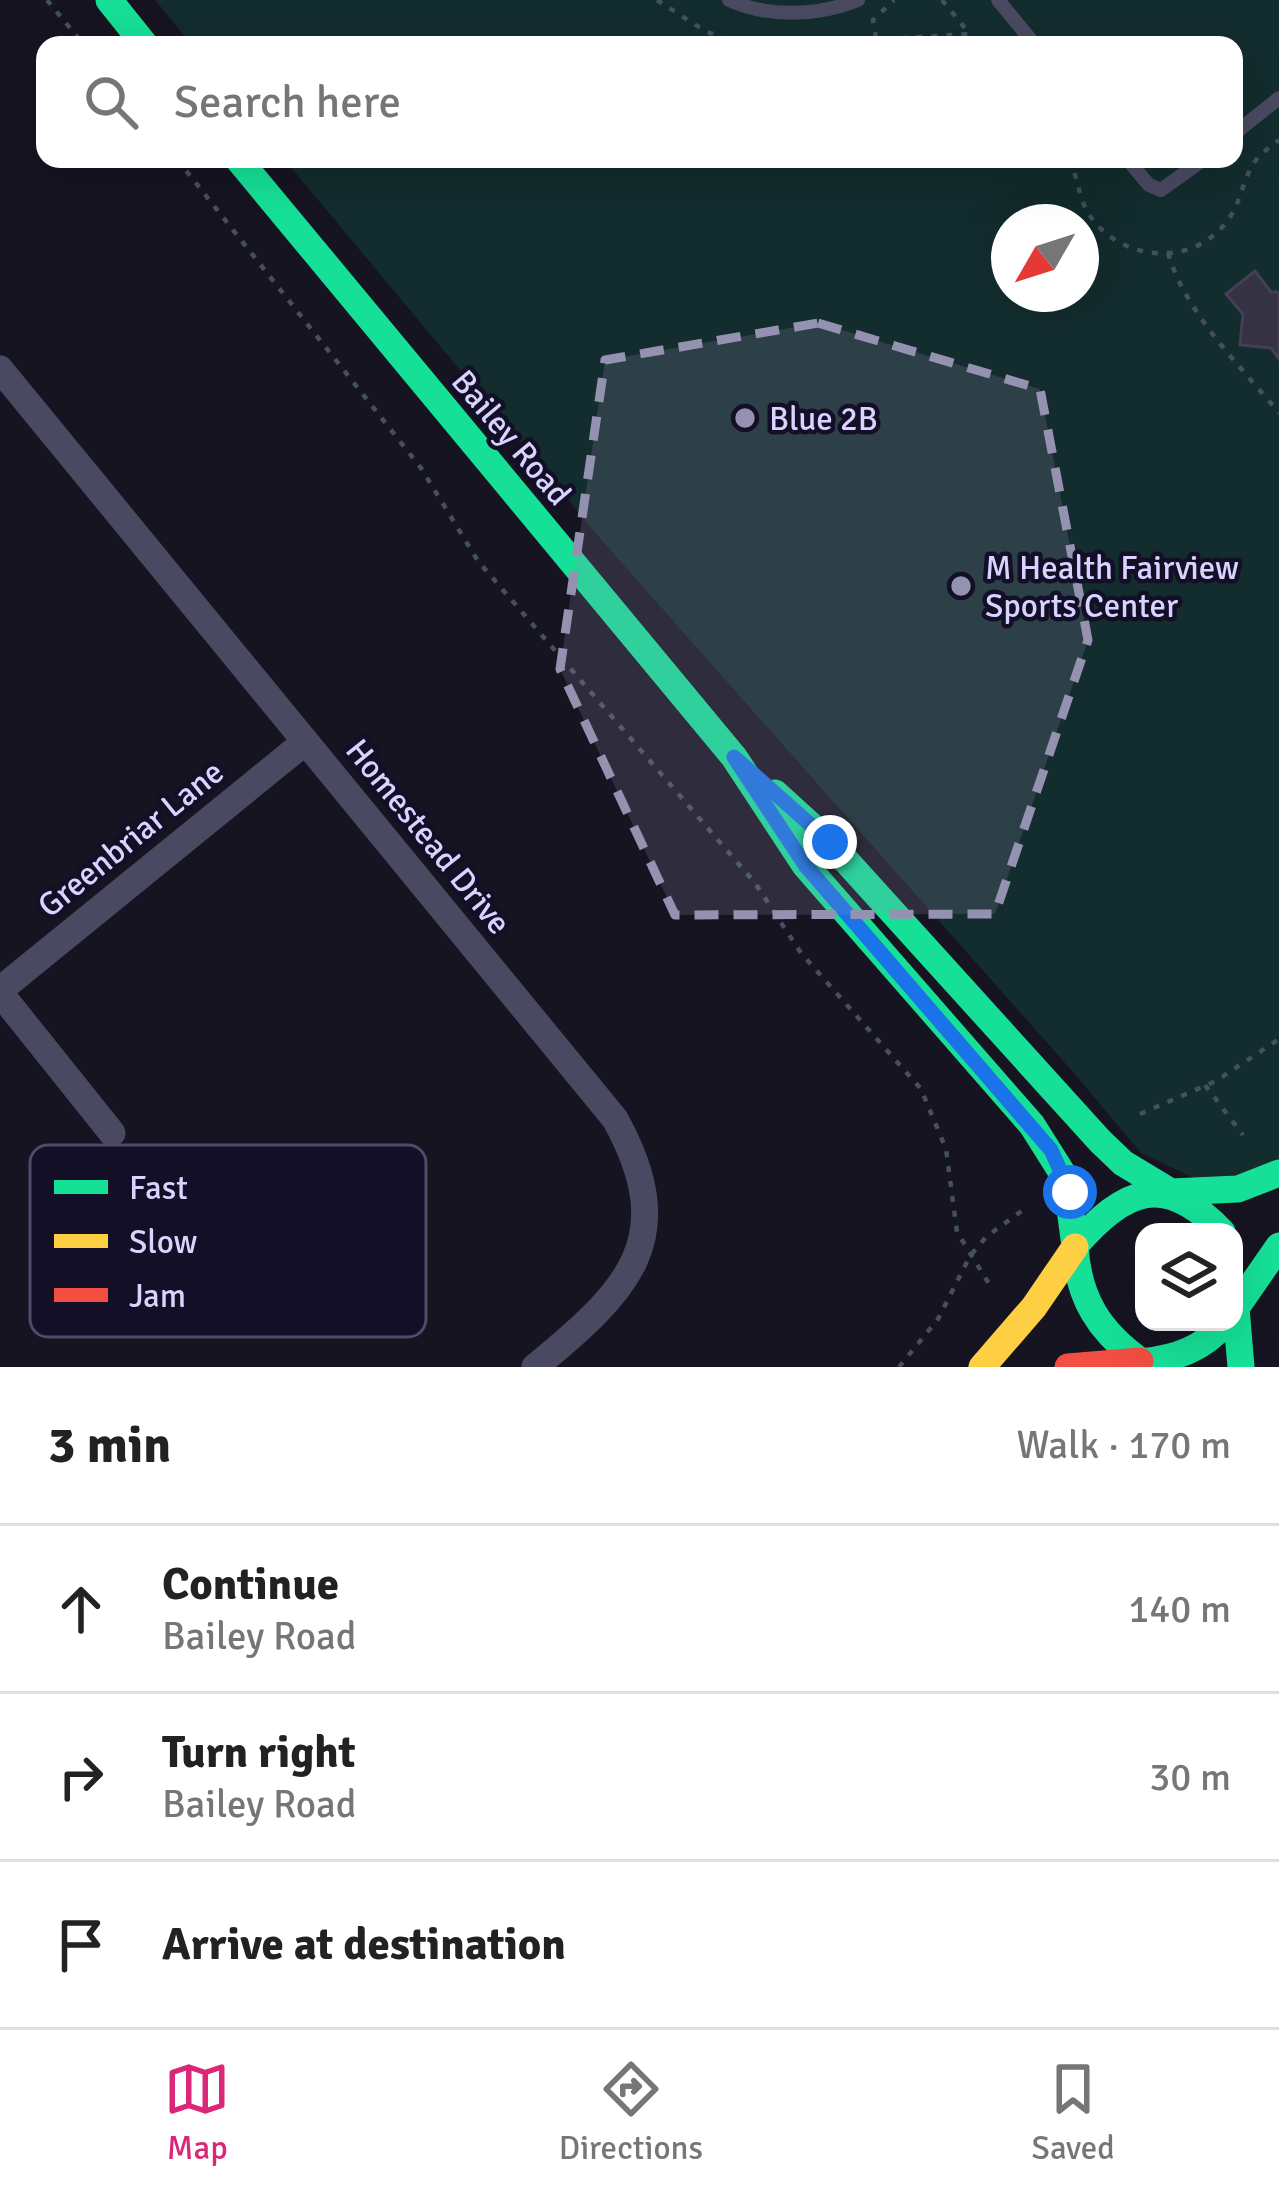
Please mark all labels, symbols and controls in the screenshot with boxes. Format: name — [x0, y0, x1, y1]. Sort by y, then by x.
search box — [36, 36, 1243, 168]
icon: search — [78, 69, 144, 135]
text: Search here — [174, 75, 401, 130]
north arrow — [991, 204, 1099, 312]
street label: Bailey Road — [442, 362, 579, 514]
place label: Blue 2B — [769, 399, 878, 440]
marker: Blue 2B — [732, 405, 758, 431]
place label: M Health Fairview Sports Center — [985, 548, 1239, 627]
marker: M Health Fairview Sports Center — [948, 573, 974, 599]
street label: Homestead Drive — [337, 731, 519, 943]
street label: Greenbriar Lane — [30, 752, 232, 927]
route end — [803, 815, 857, 869]
legend — [30, 1145, 426, 1337]
route start — [1043, 1165, 1097, 1219]
text: Fast — [129, 1168, 188, 1209]
text: Slow — [129, 1222, 198, 1263]
map controls — [1135, 1223, 1243, 1331]
button: layers — [1135, 1223, 1243, 1331]
text: Jam — [129, 1276, 186, 1317]
text: 3 min — [48, 1414, 171, 1477]
text: Walk · 170 m — [1017, 1421, 1231, 1469]
text: Continue — [162, 1557, 339, 1612]
icon: ahead — [48, 1576, 114, 1642]
text: 140 m — [1128, 1585, 1231, 1633]
text: Bailey Road — [162, 1612, 356, 1660]
text: Turn right — [162, 1725, 356, 1780]
icon: right — [48, 1744, 114, 1810]
text: 30 m — [1149, 1753, 1231, 1801]
text: Bailey Road — [162, 1780, 356, 1828]
icon: arrive — [48, 1912, 114, 1978]
text: Arrive at destination — [162, 1917, 566, 1972]
tab: Map — [164, 2056, 230, 2169]
tab: Directions — [559, 2056, 703, 2169]
tab: Saved — [1032, 2056, 1115, 2169]

